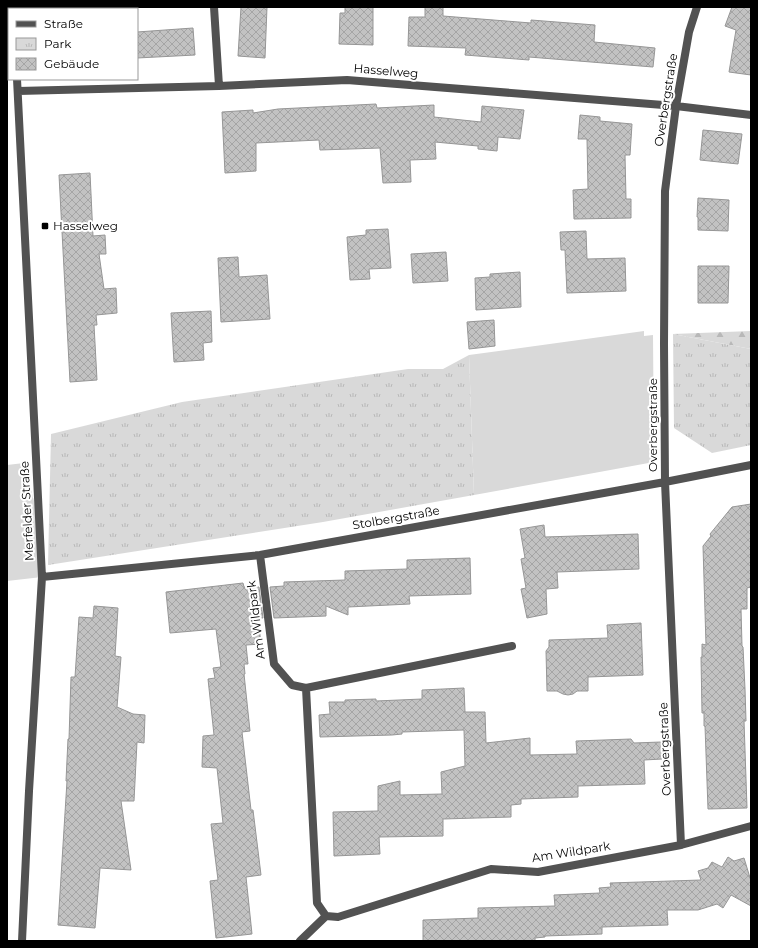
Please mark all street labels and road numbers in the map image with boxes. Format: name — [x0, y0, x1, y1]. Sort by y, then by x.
street label: Overbergstraße — [651, 52, 680, 148]
street label: Hasselweg — [353, 60, 419, 81]
street label: Overbergstraße — [645, 378, 660, 472]
street label: Merfelder Straße — [16, 461, 37, 561]
street label: Stolbergstraße — [351, 502, 441, 533]
street label: Am Wildpark — [243, 579, 268, 660]
street label: Overbergstraße — [655, 702, 674, 796]
street label: Am Wildpark — [531, 838, 612, 865]

